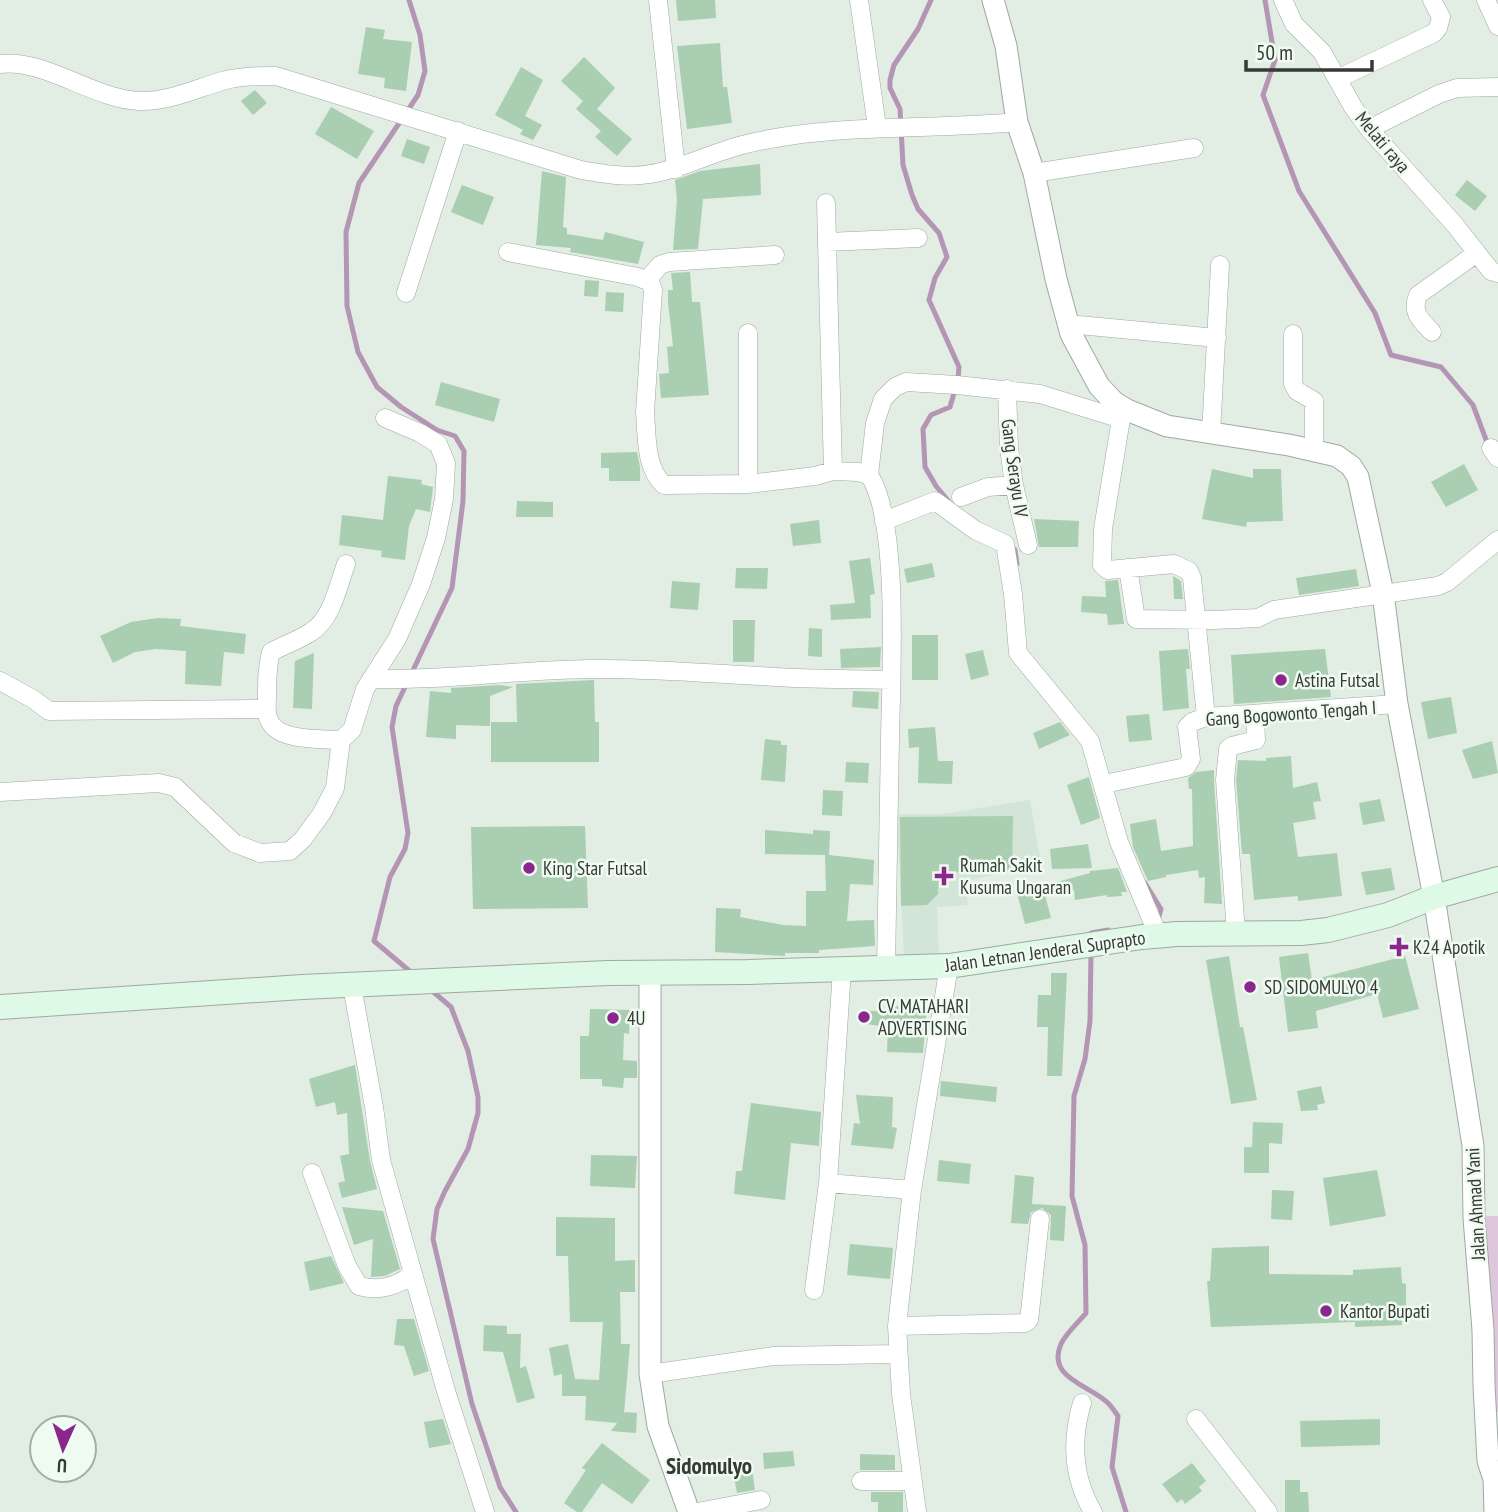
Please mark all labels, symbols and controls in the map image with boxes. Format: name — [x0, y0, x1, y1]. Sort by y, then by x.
scale bar — [1246, 28, 1372, 72]
text: 50 m — [1256, 39, 1293, 66]
street label: Melati raya — [1350, 106, 1416, 178]
street label: Gang Serayu IV — [996, 417, 1034, 519]
place label: Astina Futsal — [1295, 668, 1380, 692]
marker: Astina Futsal — [1273, 672, 1289, 688]
street label: Gang Bogowonto Tengah I — [1205, 695, 1377, 731]
place label: Rumah Sakit Kusuma Ungaran — [960, 853, 1071, 899]
place label: King Star Futsal — [543, 856, 648, 880]
marker: King Star Futsal — [521, 860, 537, 876]
marker: Rumah Sakit Kusuma Ungaran — [934, 866, 954, 886]
street label: Jalan Letnan Jenderal Suprapto — [942, 925, 1147, 977]
place label: K24 Apotik — [1413, 935, 1486, 959]
marker: K24 Apotik — [1391, 939, 1407, 955]
place label: SD SIDOMULYO 4 — [1264, 975, 1379, 999]
marker: SD SIDOMULYO 4 — [1242, 979, 1258, 995]
place label: CV. MATAHARI ADVERTISING — [878, 994, 969, 1040]
place label: 4U — [627, 1006, 645, 1030]
marker: CV. MATAHARI ADVERTISING — [856, 1009, 872, 1025]
marker: 4U — [605, 1010, 621, 1026]
street label: Jalan Ahmad Yani — [1460, 1147, 1490, 1262]
place label: Kantor Bupati — [1340, 1299, 1430, 1323]
marker: Kantor Bupati — [1318, 1303, 1334, 1319]
north arrow — [28, 1414, 98, 1484]
district label: Sidomulyo — [666, 1451, 752, 1480]
text: U — [57, 1454, 68, 1478]

